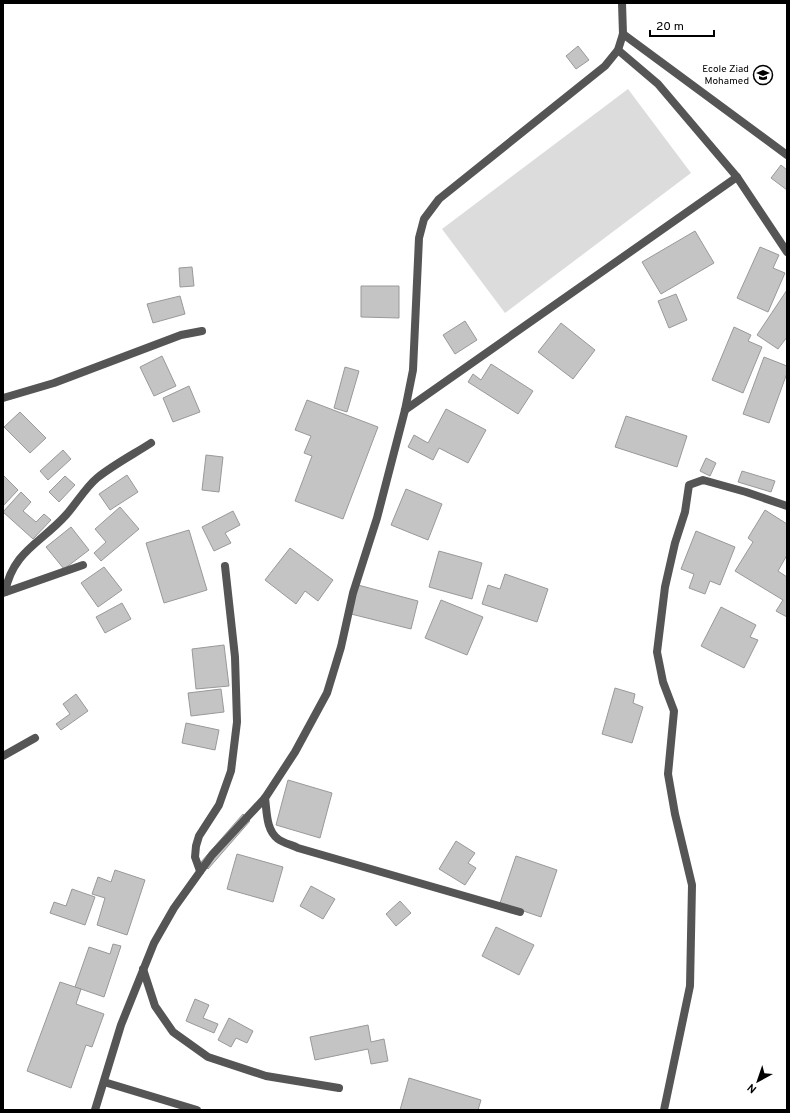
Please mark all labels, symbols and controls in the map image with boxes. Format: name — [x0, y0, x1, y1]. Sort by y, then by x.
scale bar — [650, 12, 714, 38]
text: 20 m — [656, 19, 684, 35]
place label: Ecole Ziad Mohamed — [702, 63, 749, 88]
school or university icon: Ecole Ziad Mohamed — [752, 64, 774, 86]
north arrow — [738, 1061, 778, 1101]
text: N — [745, 1080, 760, 1096]

